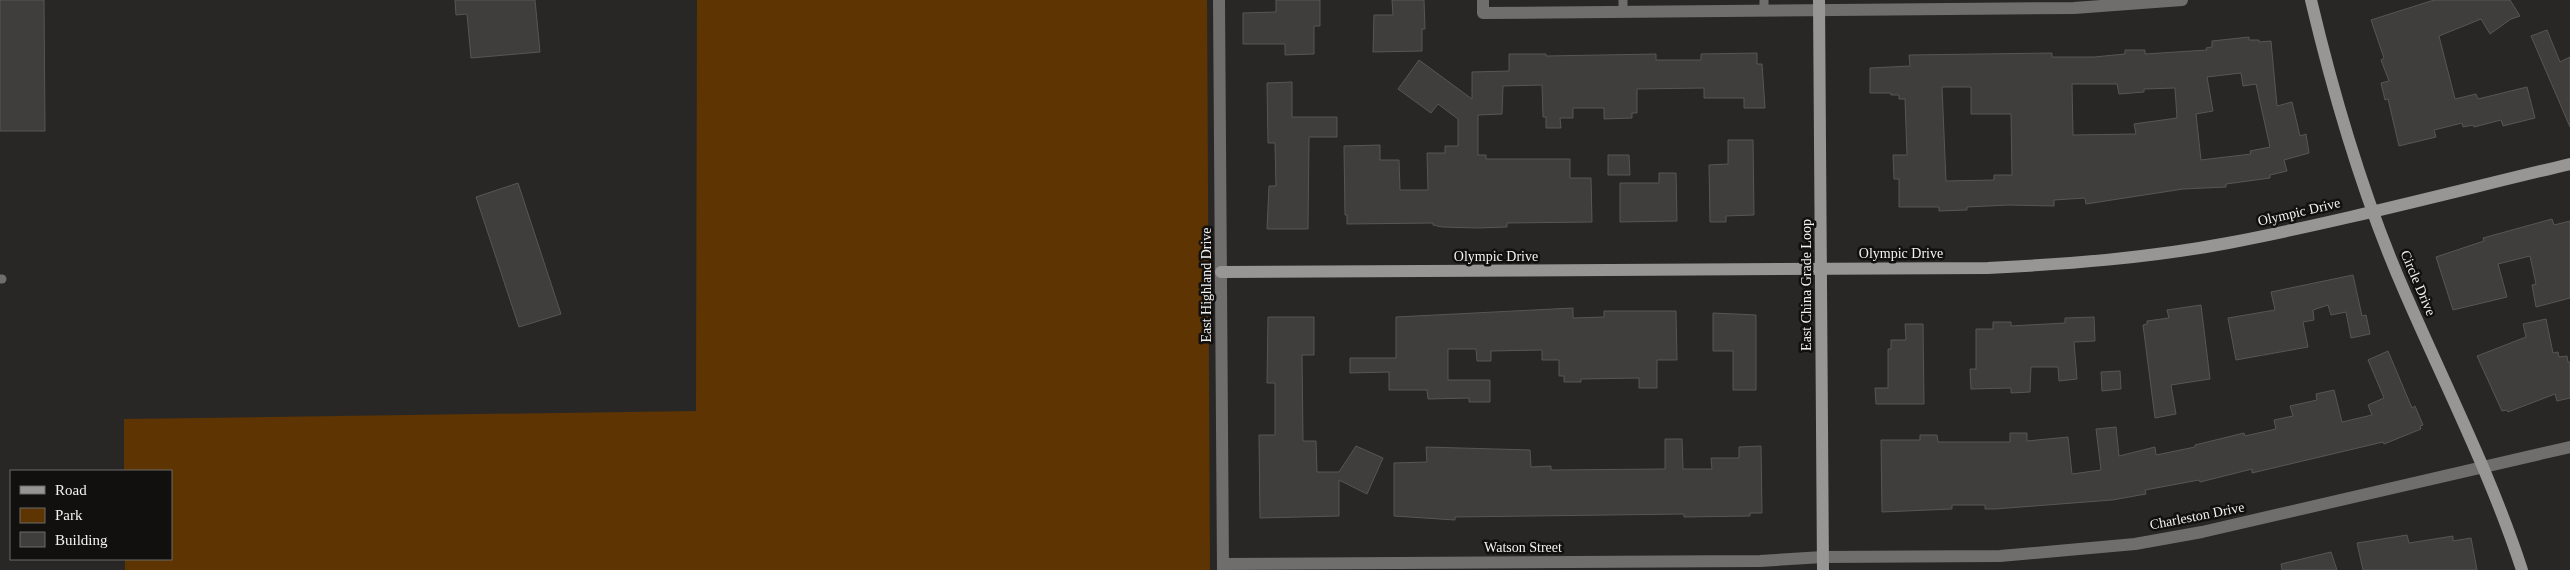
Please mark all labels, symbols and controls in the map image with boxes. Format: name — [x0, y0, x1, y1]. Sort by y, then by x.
street label: Olympic Drive — [2256, 195, 2342, 229]
street label: East China Grade Loop — [1799, 219, 1814, 351]
street label: East Highland Drive — [1199, 227, 1214, 343]
street label: Olympic Drive — [1859, 246, 1943, 261]
street label: Circle Drive — [2397, 248, 2439, 318]
street label: Olympic Drive — [1454, 249, 1538, 264]
legend — [10, 470, 172, 560]
text: Road — [55, 482, 87, 498]
street label: Charleston Drive — [2148, 499, 2246, 533]
text: Park — [55, 507, 83, 523]
text: Building — [55, 532, 108, 548]
street label: Watson Street — [1484, 540, 1562, 555]

